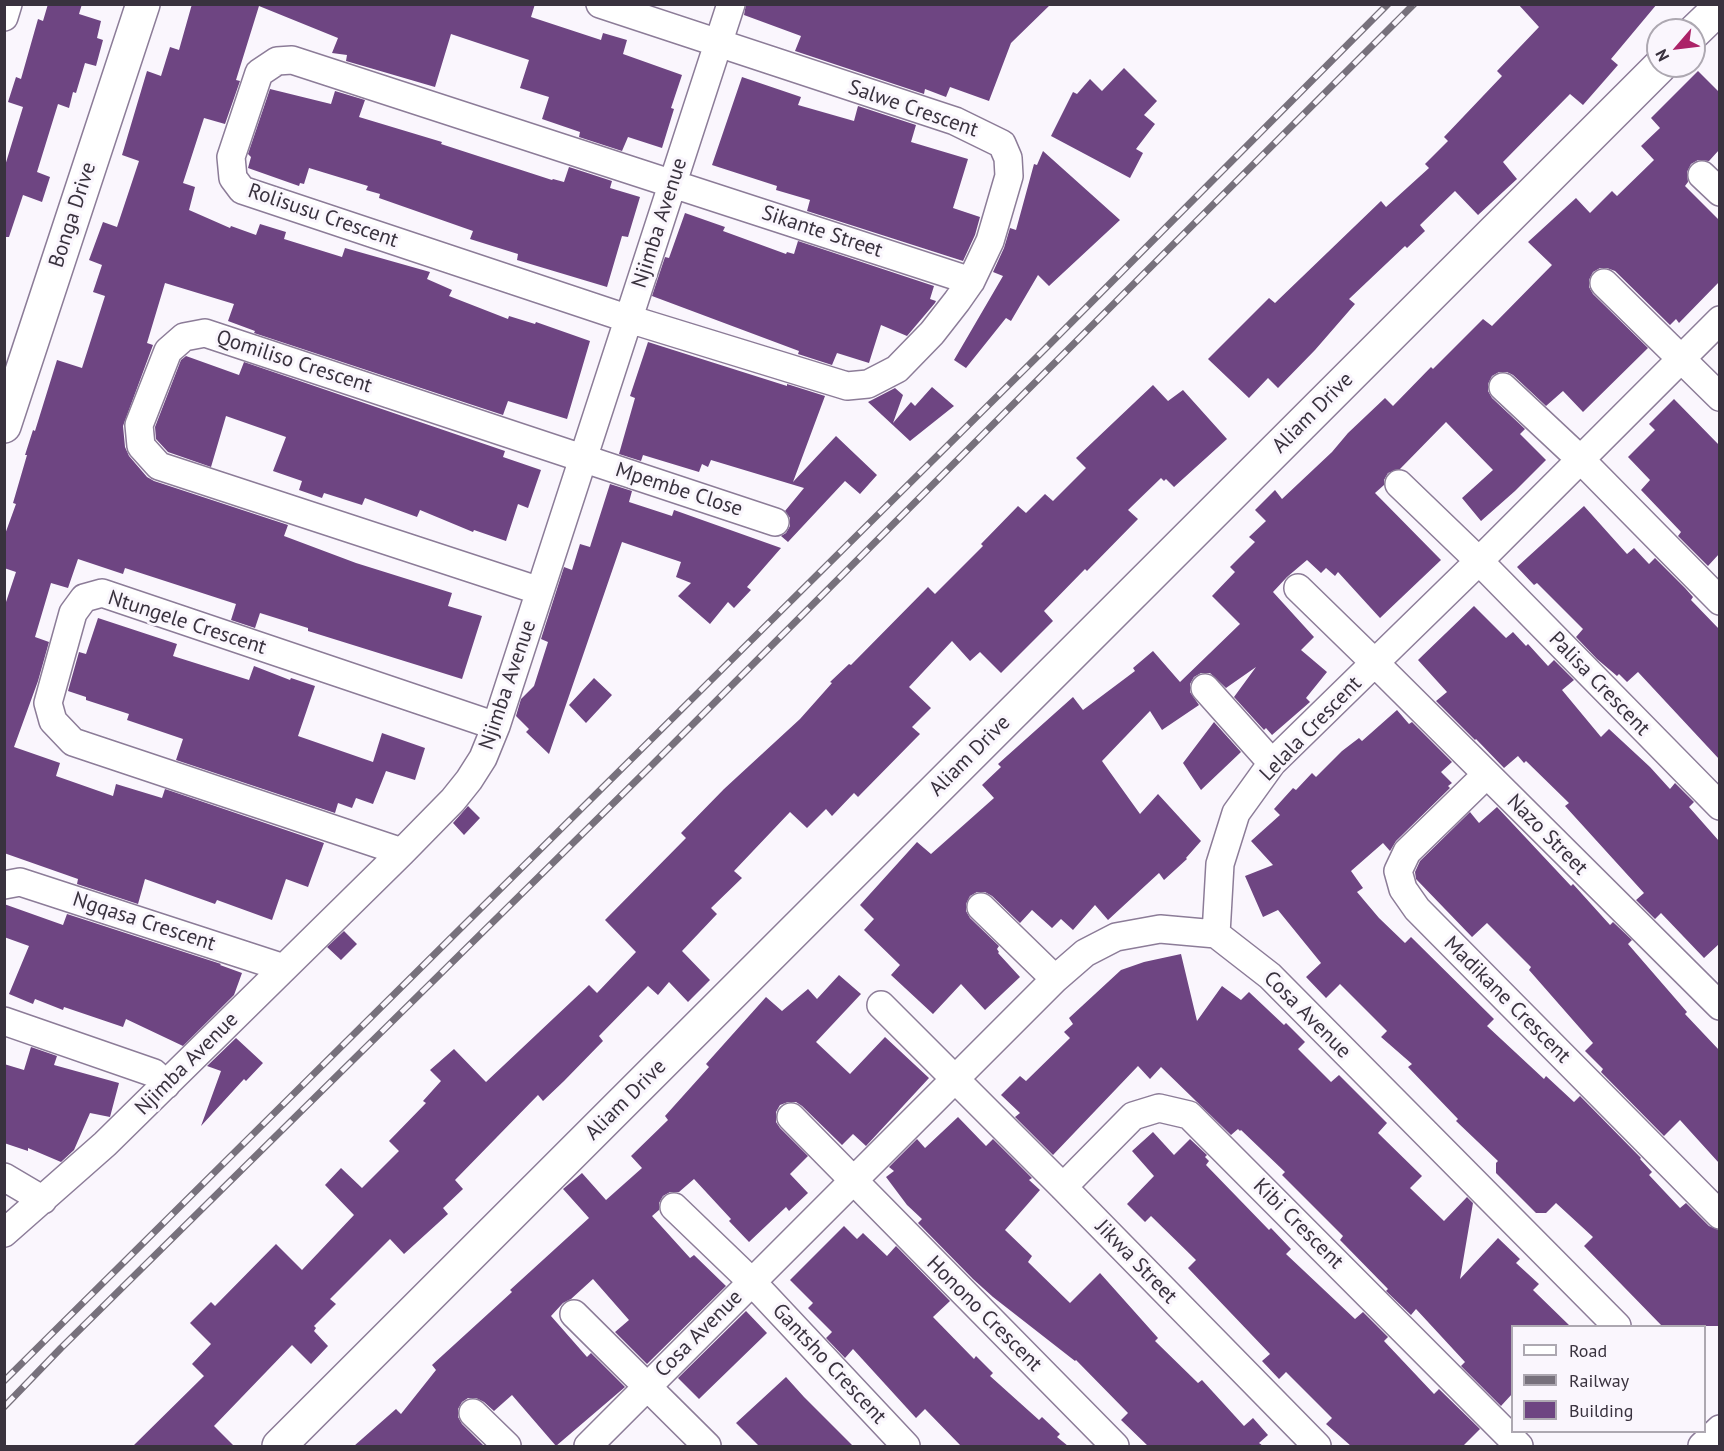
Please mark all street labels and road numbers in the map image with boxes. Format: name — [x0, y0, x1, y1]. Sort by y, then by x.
street label: Salwe Crescent — [845, 75, 981, 143]
street label: Njimba Avenue — [627, 155, 693, 291]
street label: Bonga Drive — [44, 159, 102, 271]
street label: Rolisusu Crescent — [245, 179, 401, 253]
street label: Sikante Street — [758, 201, 886, 263]
street label: Qomiliso Crescent — [213, 325, 375, 399]
street label: Aliam Drive — [1267, 367, 1359, 459]
street label: Mpembe Close — [612, 458, 746, 522]
street label: Ntungele Crescent — [105, 586, 269, 660]
street label: Njimba Avenue — [474, 617, 542, 753]
street label: Palisa Crescent — [1543, 627, 1655, 741]
street label: Lelala Crescent — [1255, 671, 1367, 787]
street label: Aliam Drive — [924, 710, 1016, 802]
street label: Nazo Street — [1501, 789, 1593, 881]
street label: Ngqasa Crescent — [69, 887, 219, 957]
street label: Madikane Crescent — [1438, 931, 1576, 1069]
street label: Cosa Avenue — [1258, 966, 1356, 1064]
street label: Njimba Avenue — [130, 1007, 244, 1121]
street label: Aliam Drive — [580, 1054, 672, 1146]
street label: Kibi Crescent — [1248, 1174, 1348, 1274]
street label: Jikwa Street — [1090, 1215, 1182, 1309]
street label: Honono Crescent — [921, 1251, 1047, 1377]
street label: Cosa Avenue — [650, 1285, 748, 1383]
street label: Gantsho Crescent — [767, 1299, 891, 1429]

